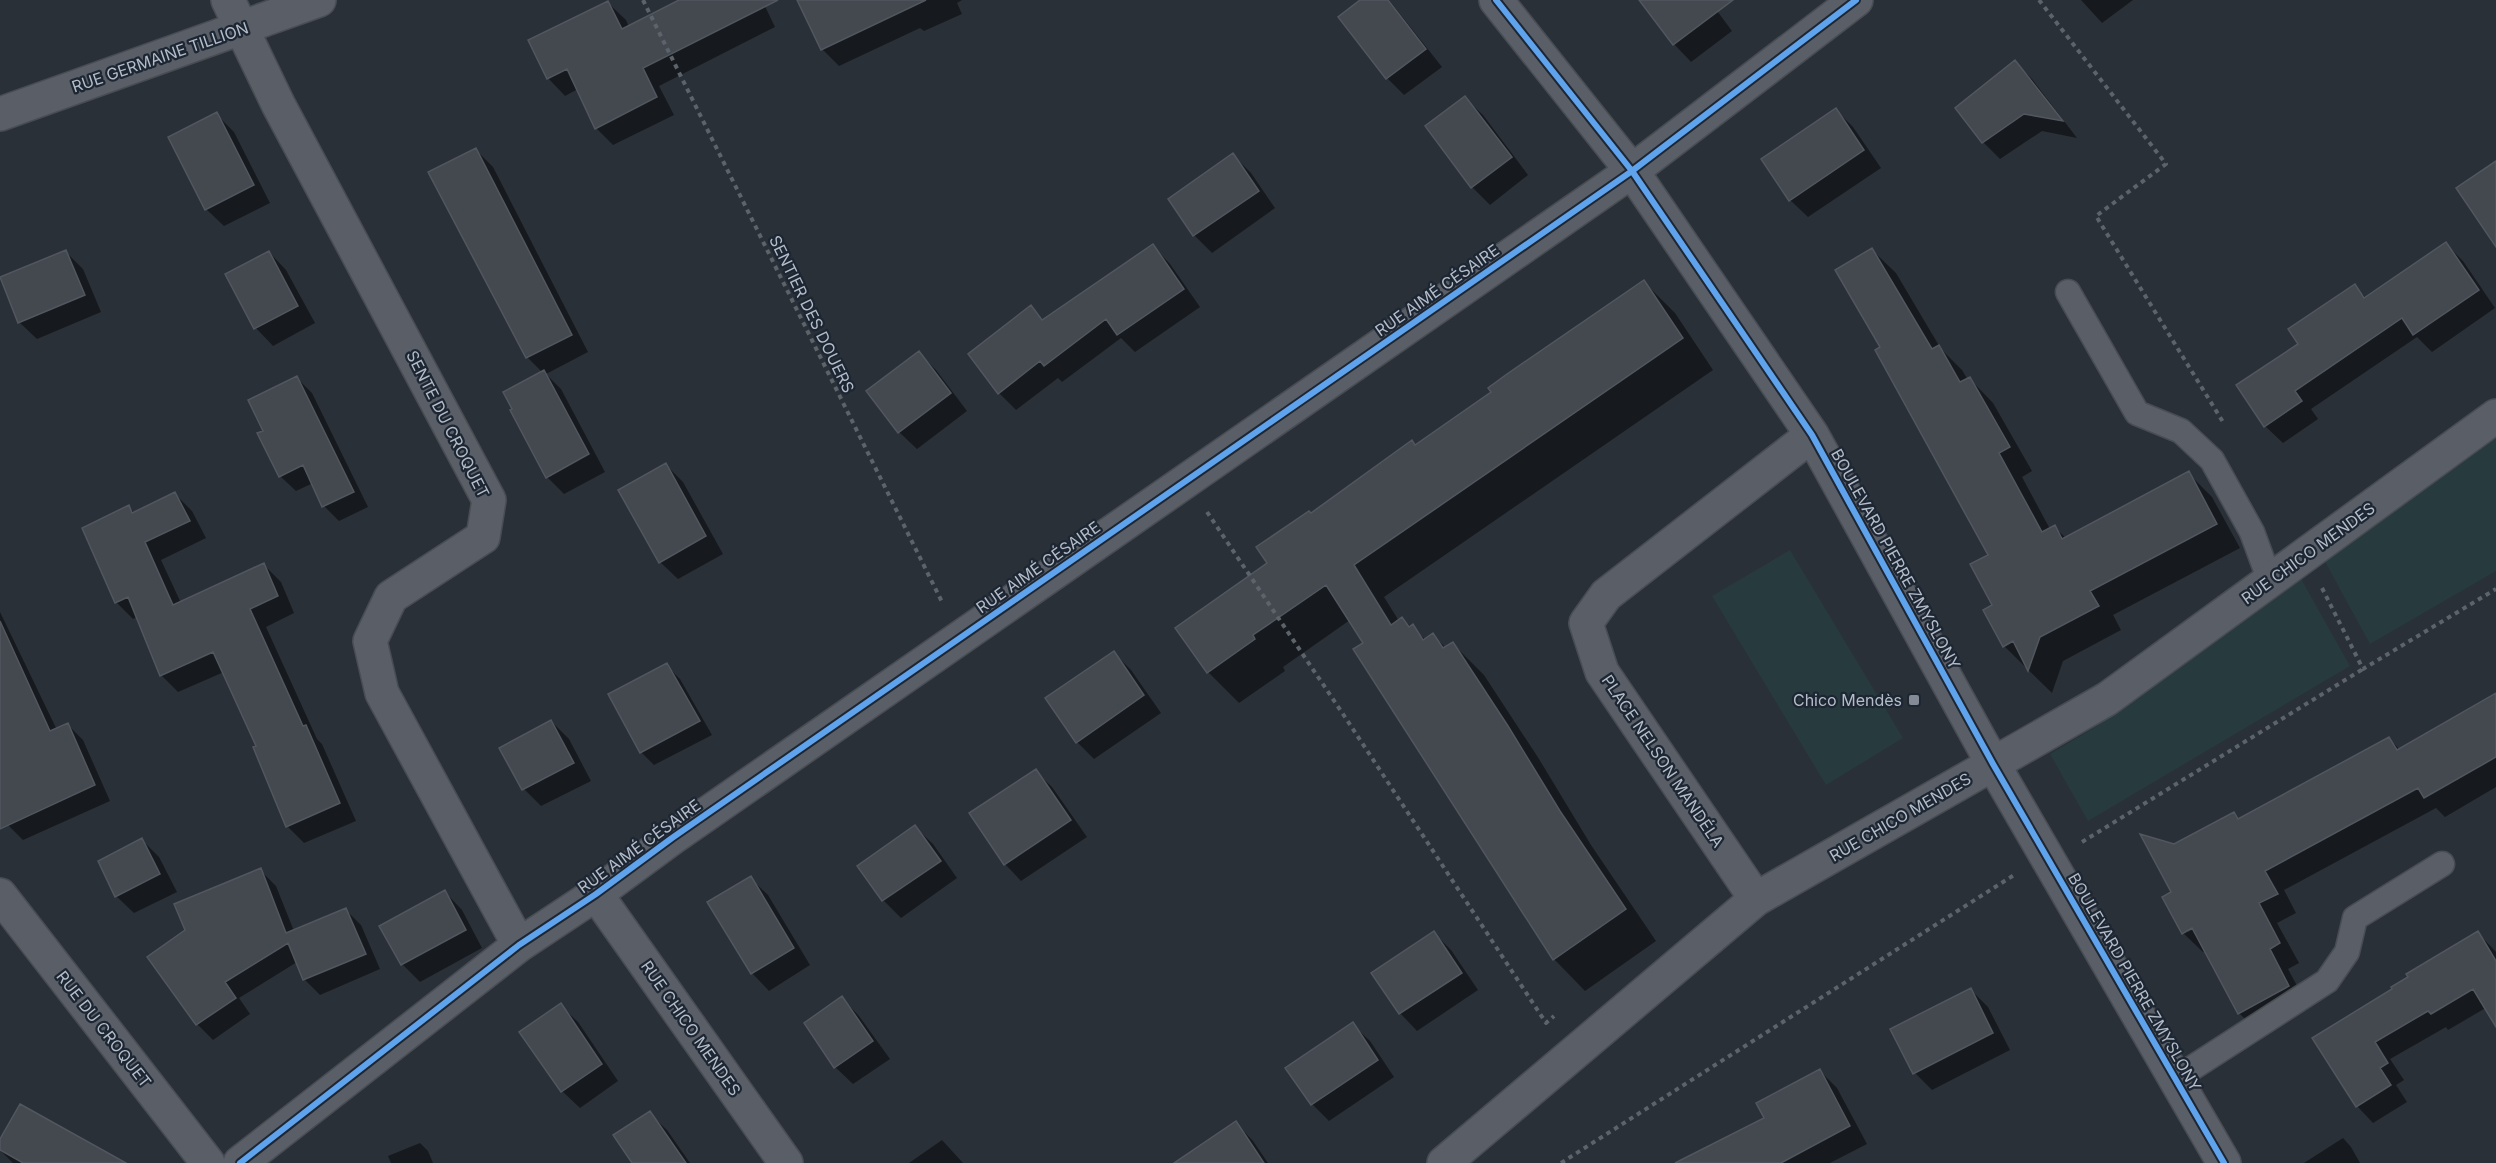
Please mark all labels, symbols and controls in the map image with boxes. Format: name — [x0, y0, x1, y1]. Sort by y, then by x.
street label: RUE GERMAINE TILLION — [69, 17, 251, 97]
street label: SENTIER DES DOUERS — [765, 232, 859, 396]
street label: RUE AIMÉ CÉSAIRE — [1371, 240, 1503, 340]
street label: SENTE DU CROQUET — [402, 347, 494, 501]
street label: BOULEVARD PIERRE ZMYSLONY — [1827, 445, 1965, 673]
street label: RUE CHICO MENDES — [2237, 498, 2379, 608]
street label: RUE AIMÉ CÉSAIRE — [972, 517, 1104, 617]
street label: PLACE NELSON MANDÉLA — [1598, 671, 1728, 851]
place label: Chico Mendès — [1793, 690, 1902, 710]
marker: Chico Mendès — [1907, 693, 1921, 707]
street label: RUE CHICO MENDES — [1826, 768, 1974, 866]
street label: RUE AIMÉ CÉSAIRE — [574, 795, 704, 897]
street label: BOULEVARD PIERRE ZMYSLONY — [2064, 869, 2206, 1095]
street label: RUE CHICO MENDES — [637, 957, 745, 1099]
street label: RUE DU CROQUET — [52, 967, 156, 1091]

